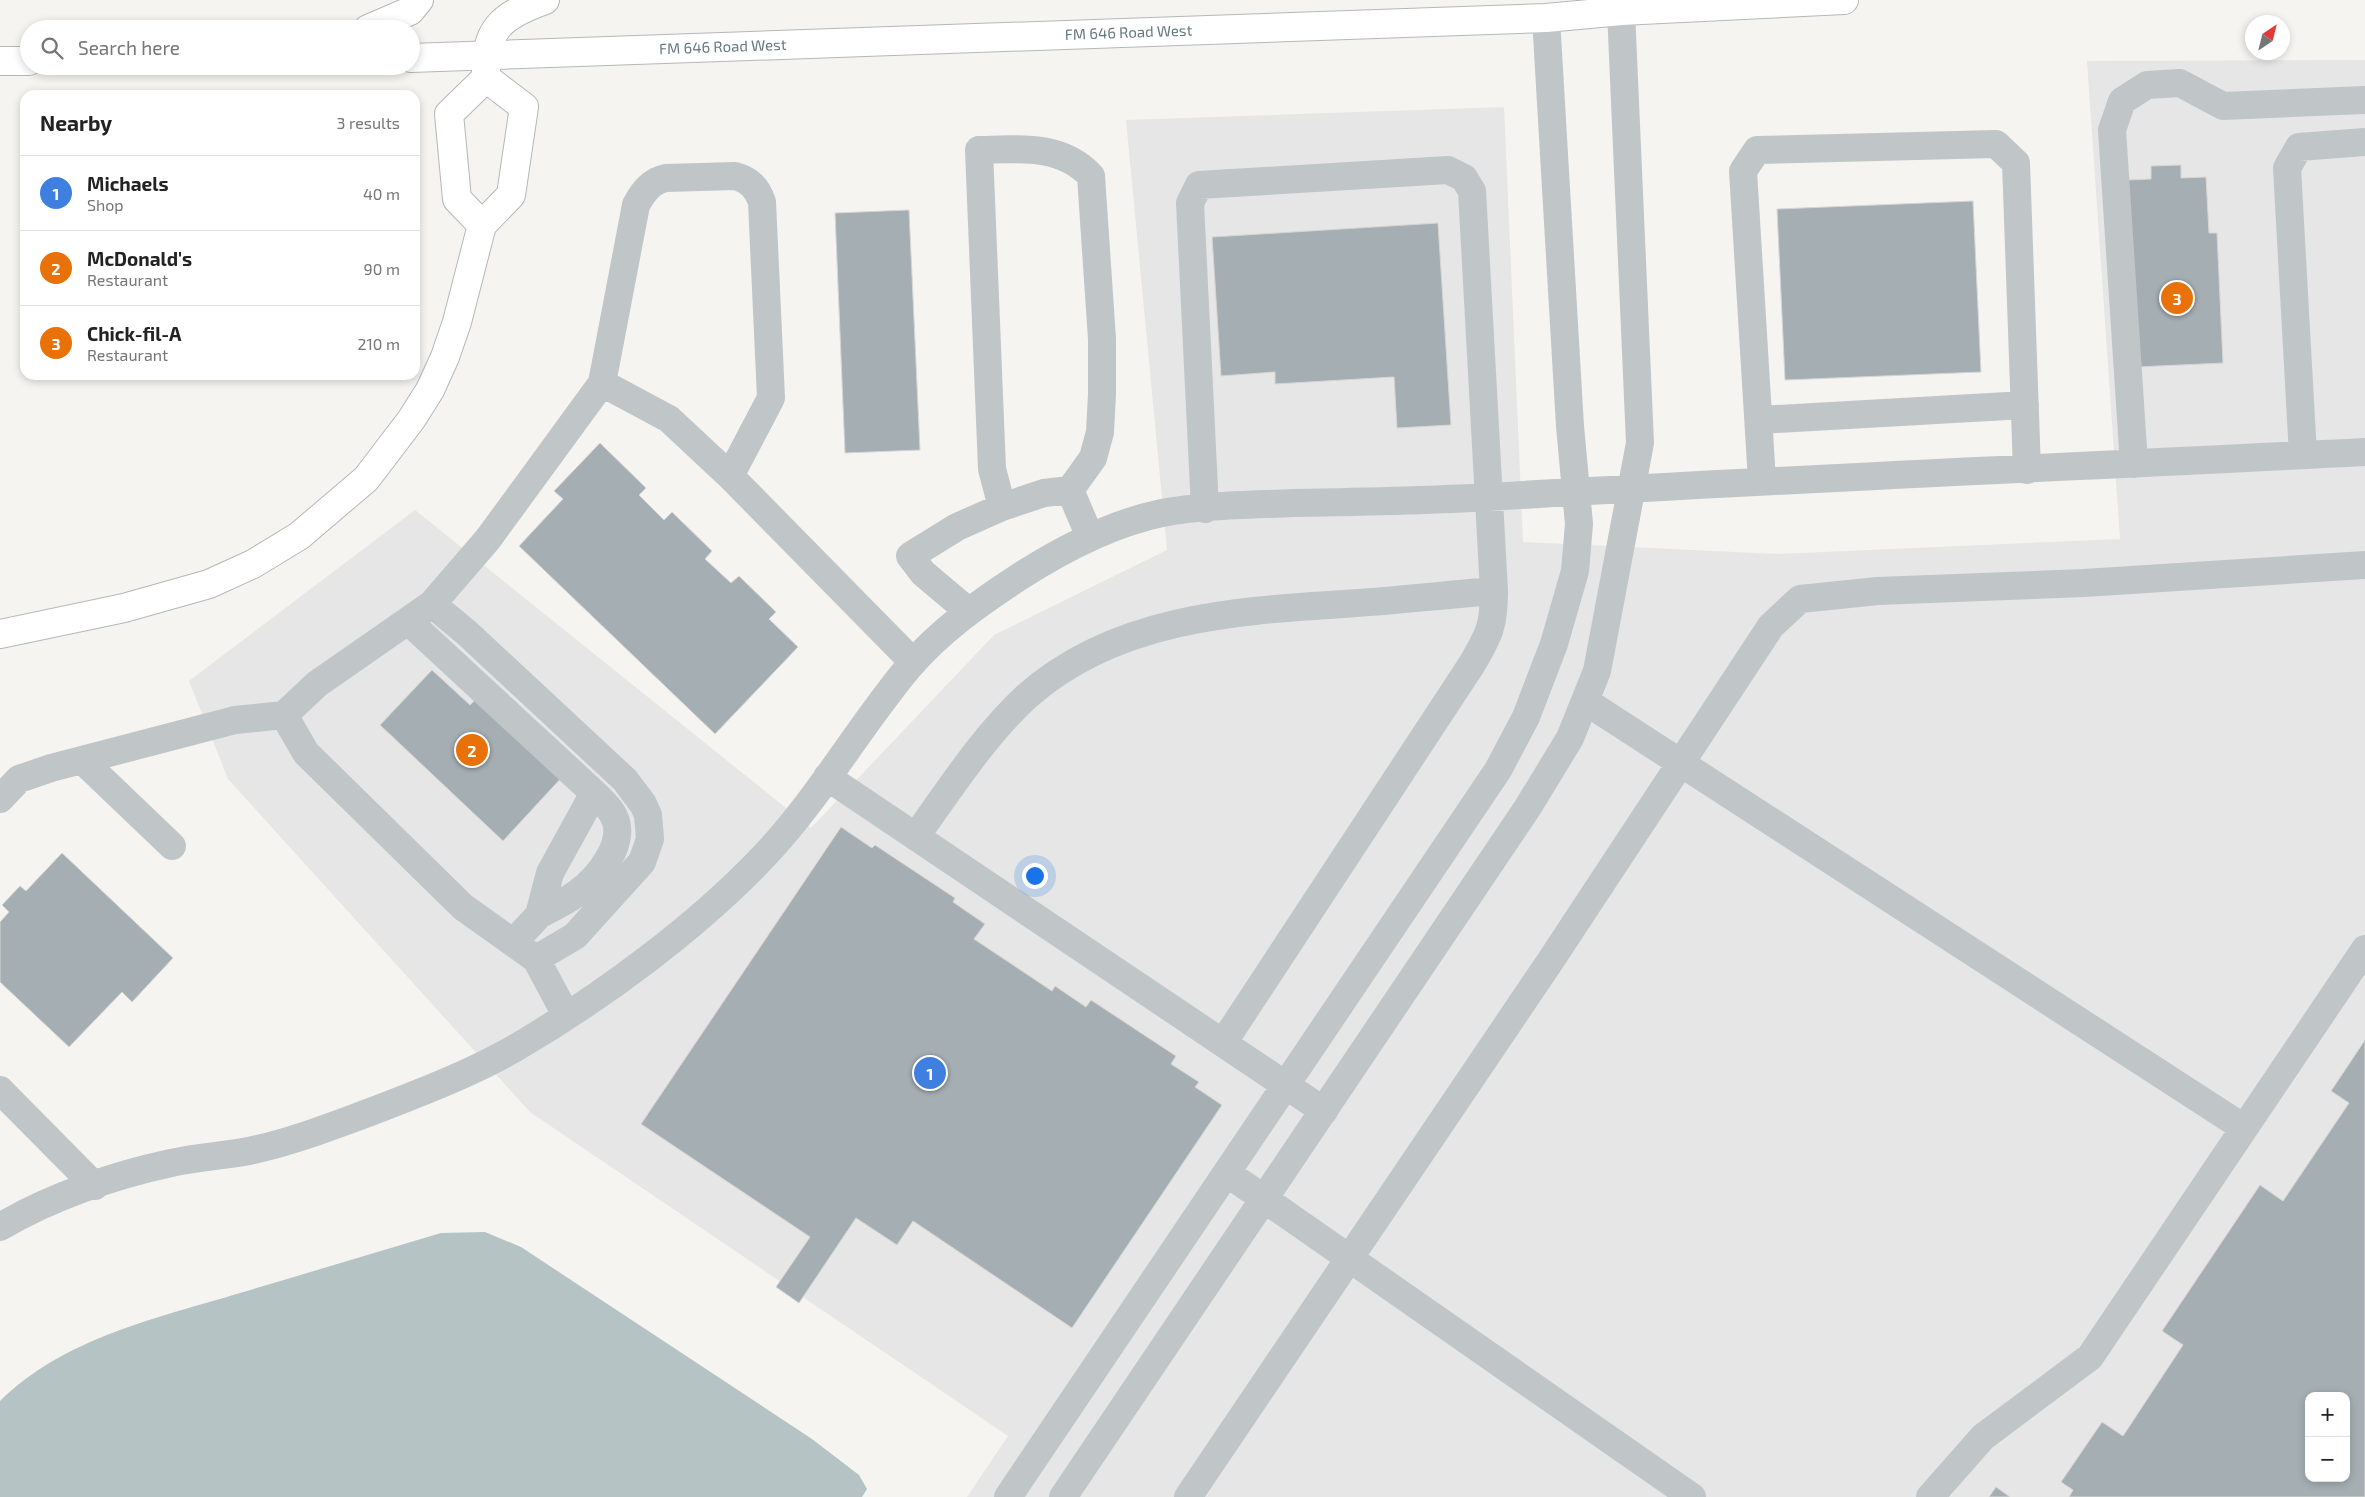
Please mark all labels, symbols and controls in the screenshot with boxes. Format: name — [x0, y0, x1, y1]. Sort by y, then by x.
north arrow — [2245, 15, 2290, 60]
search box — [20, 20, 420, 75]
street label: FM 646 Road West — [1064, 20, 1193, 43]
icon: search — [38, 34, 66, 62]
street label: FM 646 Road West — [659, 35, 787, 57]
text: Search here — [78, 36, 180, 59]
text: Nearby — [40, 110, 112, 135]
text: 3 results — [337, 113, 400, 132]
text: Michaels — [87, 172, 169, 195]
text: 1 — [53, 184, 59, 203]
text: 40 m — [363, 184, 400, 203]
text: Shop — [87, 195, 124, 214]
text: McDonald's — [87, 247, 192, 270]
text: 2 — [51, 259, 61, 278]
text: 90 m — [364, 259, 400, 278]
text: Restaurant — [87, 270, 168, 289]
pin: 3 — [2161, 279, 2193, 317]
text: Chick-fil-A — [87, 322, 181, 345]
text: 3 — [51, 334, 61, 353]
text: 210 m — [357, 334, 400, 353]
text: Restaurant — [87, 345, 168, 364]
pin: 2 — [456, 731, 488, 769]
your location — [1022, 863, 1048, 889]
pin: 1 — [914, 1054, 946, 1092]
map controls — [2305, 1392, 2350, 1482]
button: + — [2305, 1392, 2350, 1437]
button: − — [2305, 1437, 2350, 1482]

